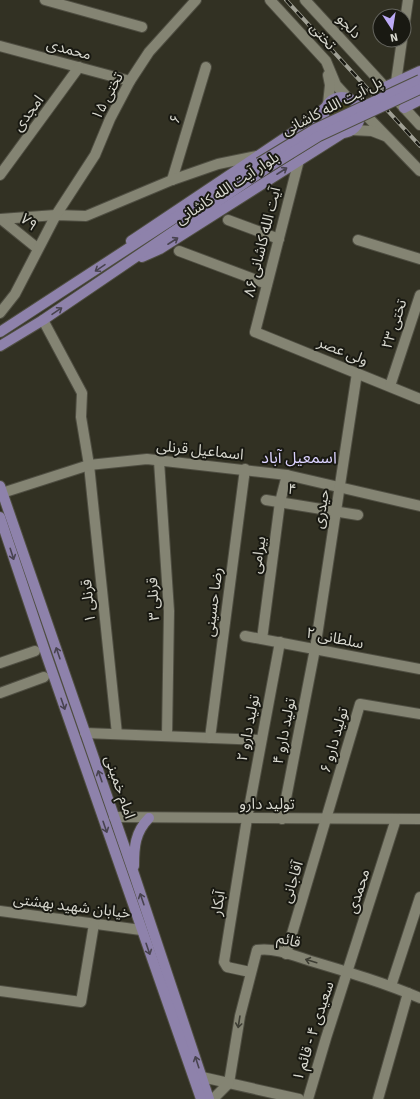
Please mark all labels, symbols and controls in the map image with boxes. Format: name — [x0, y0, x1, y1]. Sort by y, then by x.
north arrow — [372, 8, 412, 48]
street label: دلجو — [333, 10, 365, 42]
street label: تختی — [306, 19, 340, 53]
text: N — [389, 30, 399, 44]
street label: محمدی — [45, 34, 93, 64]
street label: تختی ۱۵ — [87, 69, 127, 123]
street label: پل آیت الله کاشانی — [279, 73, 386, 140]
street label: امجدی — [9, 91, 47, 135]
street label: ۶ — [165, 112, 185, 126]
street label: بلوار آیت الله کاشانی — [172, 148, 282, 228]
one-way arrow — [276, 167, 287, 175]
street label: آیت الله کاشانی ۸۶ — [240, 185, 284, 299]
street label: ۷۹ — [17, 210, 41, 234]
one-way arrow — [167, 237, 178, 245]
one-way arrow — [95, 264, 106, 272]
street label: تختی ۲۳ — [378, 297, 410, 351]
one-way arrow — [51, 307, 62, 315]
street label: ولی عصر — [314, 332, 371, 369]
street label: اسماعیل قرنلی — [156, 436, 244, 464]
district label: اسمعیل آباد — [261, 448, 337, 468]
street label: ۴ — [286, 479, 298, 499]
street label: حیدری — [309, 488, 333, 530]
street label: بیرامی — [246, 535, 270, 575]
one-way arrow — [9, 547, 16, 560]
street label: رضا حسینی — [200, 566, 226, 638]
street label: قرنلی ۳ — [143, 576, 163, 621]
street label: قرنلی ۱ — [77, 578, 99, 624]
street label: ۲ سلطانی — [305, 624, 366, 652]
one-way arrow — [54, 647, 61, 660]
street label: تولید دارو ۲ — [233, 693, 263, 763]
street label: تولید دارو ۴ — [269, 696, 299, 766]
one-way arrow — [59, 697, 67, 709]
street label: تولید دارو ۶ — [316, 705, 352, 775]
street label: امام خمینی — [99, 753, 139, 822]
one-way arrow — [96, 770, 103, 783]
street label: تولید دارو — [239, 795, 295, 813]
one-way arrow — [102, 820, 110, 832]
street label: آقاجانی — [277, 858, 307, 905]
street label: محمدی — [342, 867, 374, 915]
street label: آبکار — [207, 889, 229, 918]
street label: خیابان شهید بهشتی — [12, 890, 132, 922]
one-way arrow — [138, 893, 146, 905]
street label: قائم — [275, 928, 303, 954]
one-way arrow — [145, 943, 152, 956]
one-way arrow — [304, 957, 317, 964]
street label: سعیدی ۴ - قائم ۱ — [288, 979, 340, 1084]
one-way arrow — [234, 1015, 242, 1028]
one-way arrow — [193, 1056, 200, 1069]

